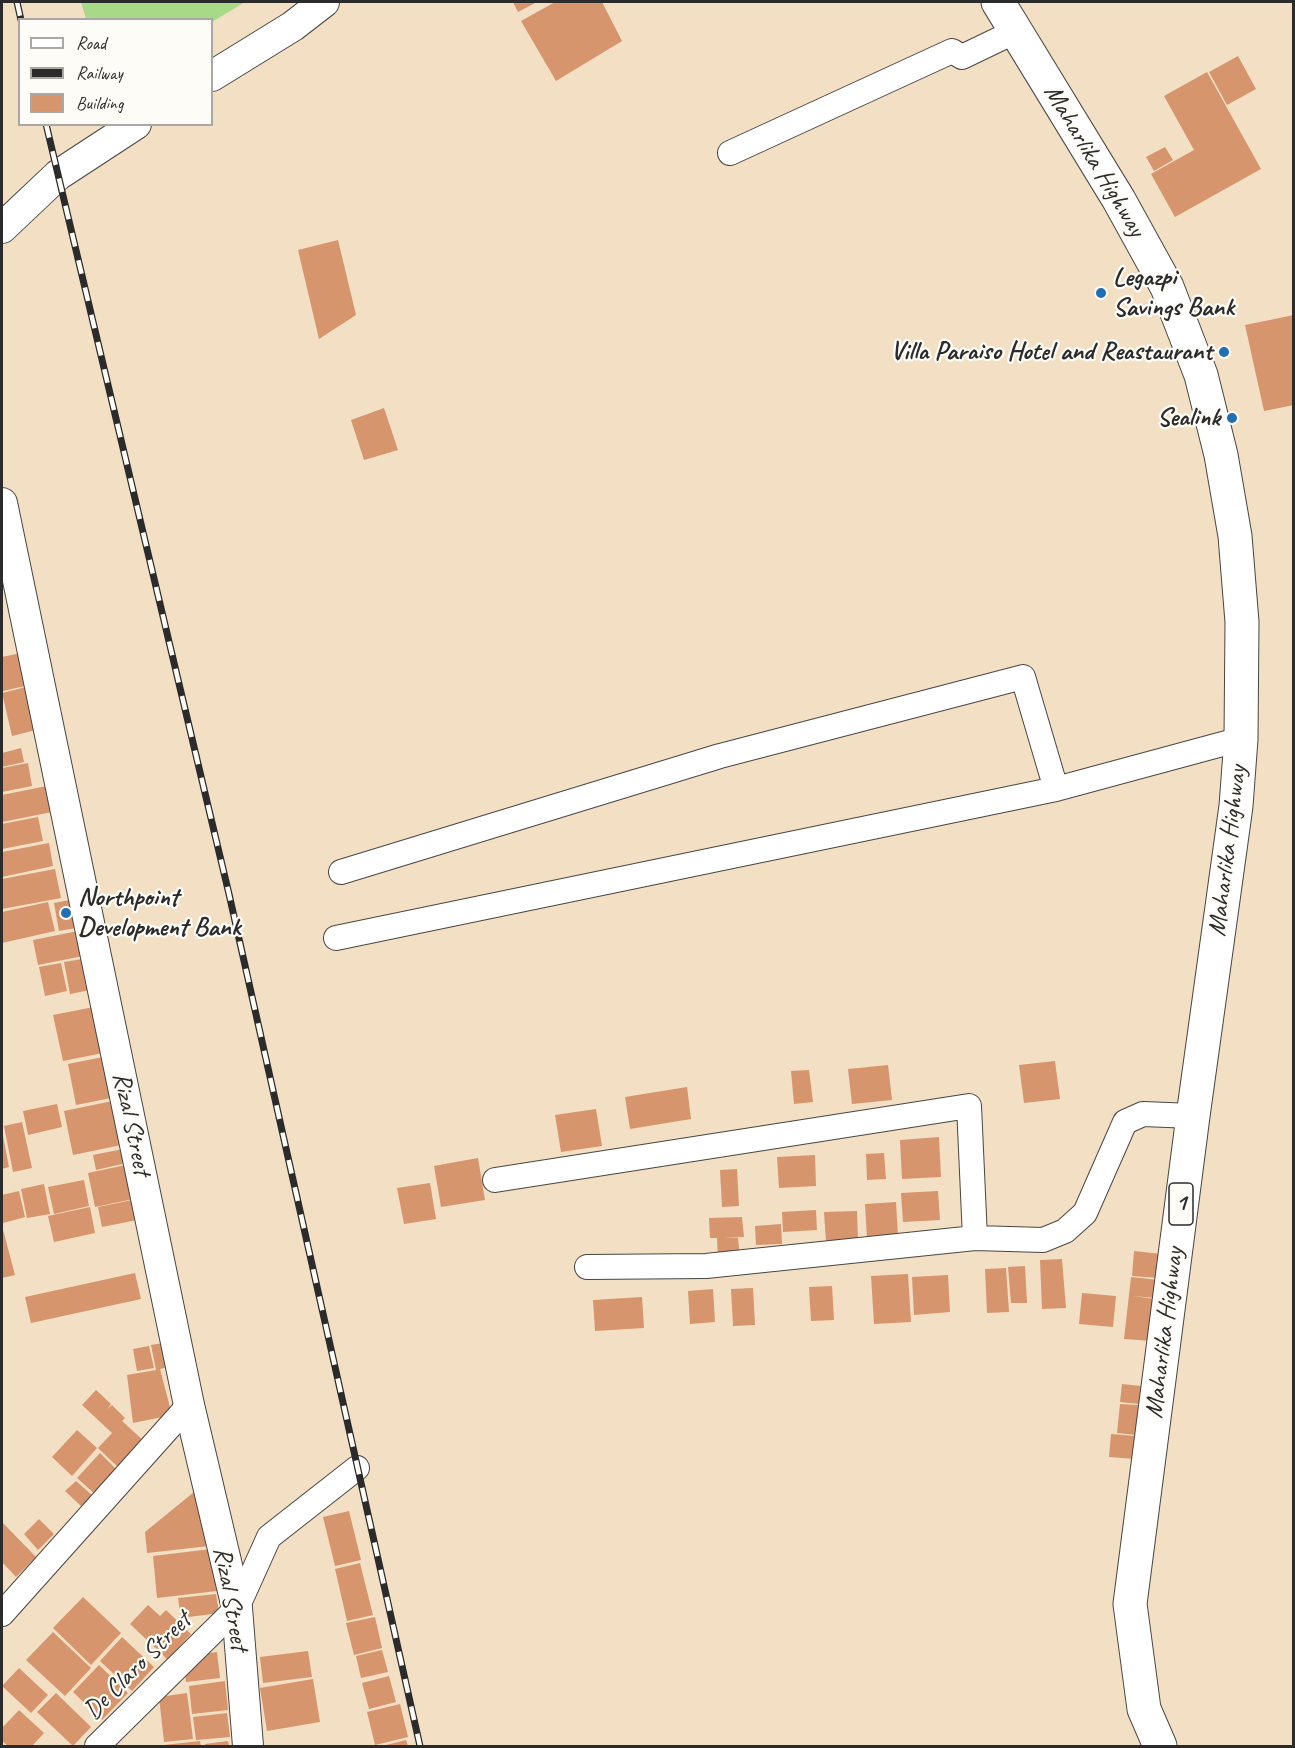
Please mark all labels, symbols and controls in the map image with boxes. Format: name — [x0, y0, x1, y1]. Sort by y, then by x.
legend — [18, 18, 213, 126]
text: Road — [76, 32, 106, 54]
text: Railway — [76, 62, 123, 84]
street label: Maharlika Highway — [1036, 79, 1152, 243]
text: Building — [76, 92, 123, 114]
place label: Legazpi Savings Bank — [1113, 262, 1234, 324]
marker: Legazpi Savings Bank — [1094, 286, 1108, 300]
place label: Villa Paraiso Hotel and Reastaurant — [890, 336, 1212, 368]
marker: Villa Paraiso Hotel and Reastaurant — [1217, 345, 1231, 359]
place label: Sealink — [1157, 402, 1220, 434]
marker: Sealink — [1225, 411, 1239, 425]
street label: Maharlika Highway — [1202, 764, 1254, 938]
place label: Northpoint Development Bank — [78, 882, 241, 944]
marker: Northpoint Development Bank — [59, 906, 73, 920]
street label: Rizal Street — [105, 1070, 157, 1178]
road number: 1 — [1169, 1183, 1193, 1225]
street label: Maharlika Highway — [1139, 1246, 1191, 1420]
street label: Rizal Street — [206, 1545, 254, 1653]
street label: De Claro Street — [78, 1606, 198, 1726]

